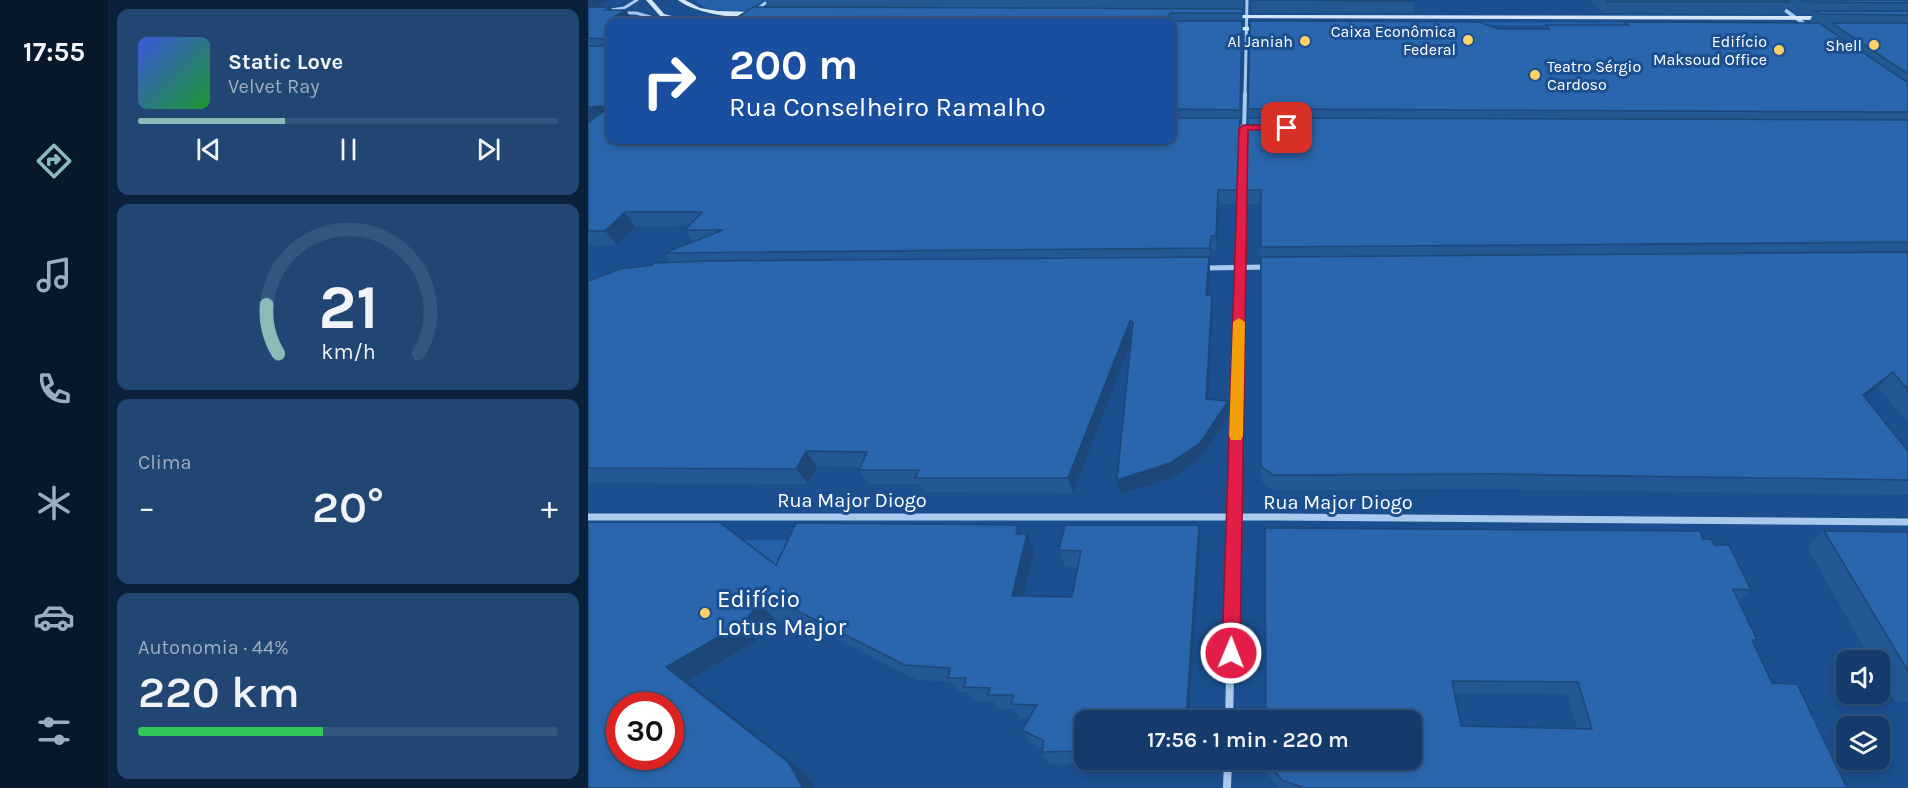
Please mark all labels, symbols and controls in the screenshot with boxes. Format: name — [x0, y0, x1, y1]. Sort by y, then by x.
place label: Caixa Econômica Federal — [1331, 22, 1456, 59]
place label: Al Janiah — [1227, 32, 1293, 51]
place label: Edifício Maksoud Office — [1653, 32, 1767, 69]
marker: Caixa Econômica Federal — [1461, 33, 1475, 47]
marker: Al Janiah — [1298, 34, 1312, 48]
text: 17:55 — [23, 36, 85, 68]
place label: Shell — [1825, 36, 1862, 55]
marker: Shell — [1867, 38, 1881, 52]
text: 200 m — [729, 40, 858, 90]
icon: right — [630, 42, 708, 120]
marker: Edifício Maksoud Office — [1772, 43, 1786, 57]
text: Static Love — [228, 49, 343, 75]
place label: Teatro Sérgio Cardoso — [1547, 57, 1641, 94]
marker: Teatro Sérgio Cardoso — [1528, 68, 1542, 82]
text: Velvet Ray — [228, 75, 320, 98]
text: Rua Conselheiro Ramalho — [729, 91, 1046, 123]
pin — [1261, 102, 1312, 153]
icon: arrive — [1270, 111, 1303, 144]
icon: previous — [192, 133, 225, 166]
icon: pause — [332, 133, 365, 166]
icon: next — [472, 133, 505, 166]
icon: directions — [33, 140, 75, 182]
icon: music — [33, 254, 75, 296]
text: 21 — [318, 271, 378, 344]
text: km/h — [321, 339, 375, 364]
icon: phone — [33, 368, 75, 410]
text: Clima — [138, 451, 192, 474]
text: 20° — [312, 481, 384, 533]
icon: climate — [33, 482, 75, 524]
text: − — [138, 488, 155, 526]
text: + — [541, 488, 558, 526]
street label: Rua Major Diogo — [777, 489, 927, 512]
street label: Rua Major Diogo — [1263, 491, 1413, 514]
place label: Edifício Lotus Major — [717, 585, 846, 641]
icon: car — [33, 596, 75, 638]
marker: Edifício Lotus Major — [698, 606, 712, 620]
position arrow — [1199, 621, 1263, 685]
text: Autonomia · 44% — [138, 636, 289, 659]
map controls — [1836, 650, 1890, 770]
button: sound — [1836, 650, 1890, 704]
text: 220 km — [138, 666, 300, 718]
speed limit sign: 30 — [606, 692, 684, 770]
icon: filters — [33, 710, 75, 752]
button: layers — [1836, 716, 1890, 770]
text: 17:56 · 1 min · 220 m — [1147, 727, 1349, 753]

